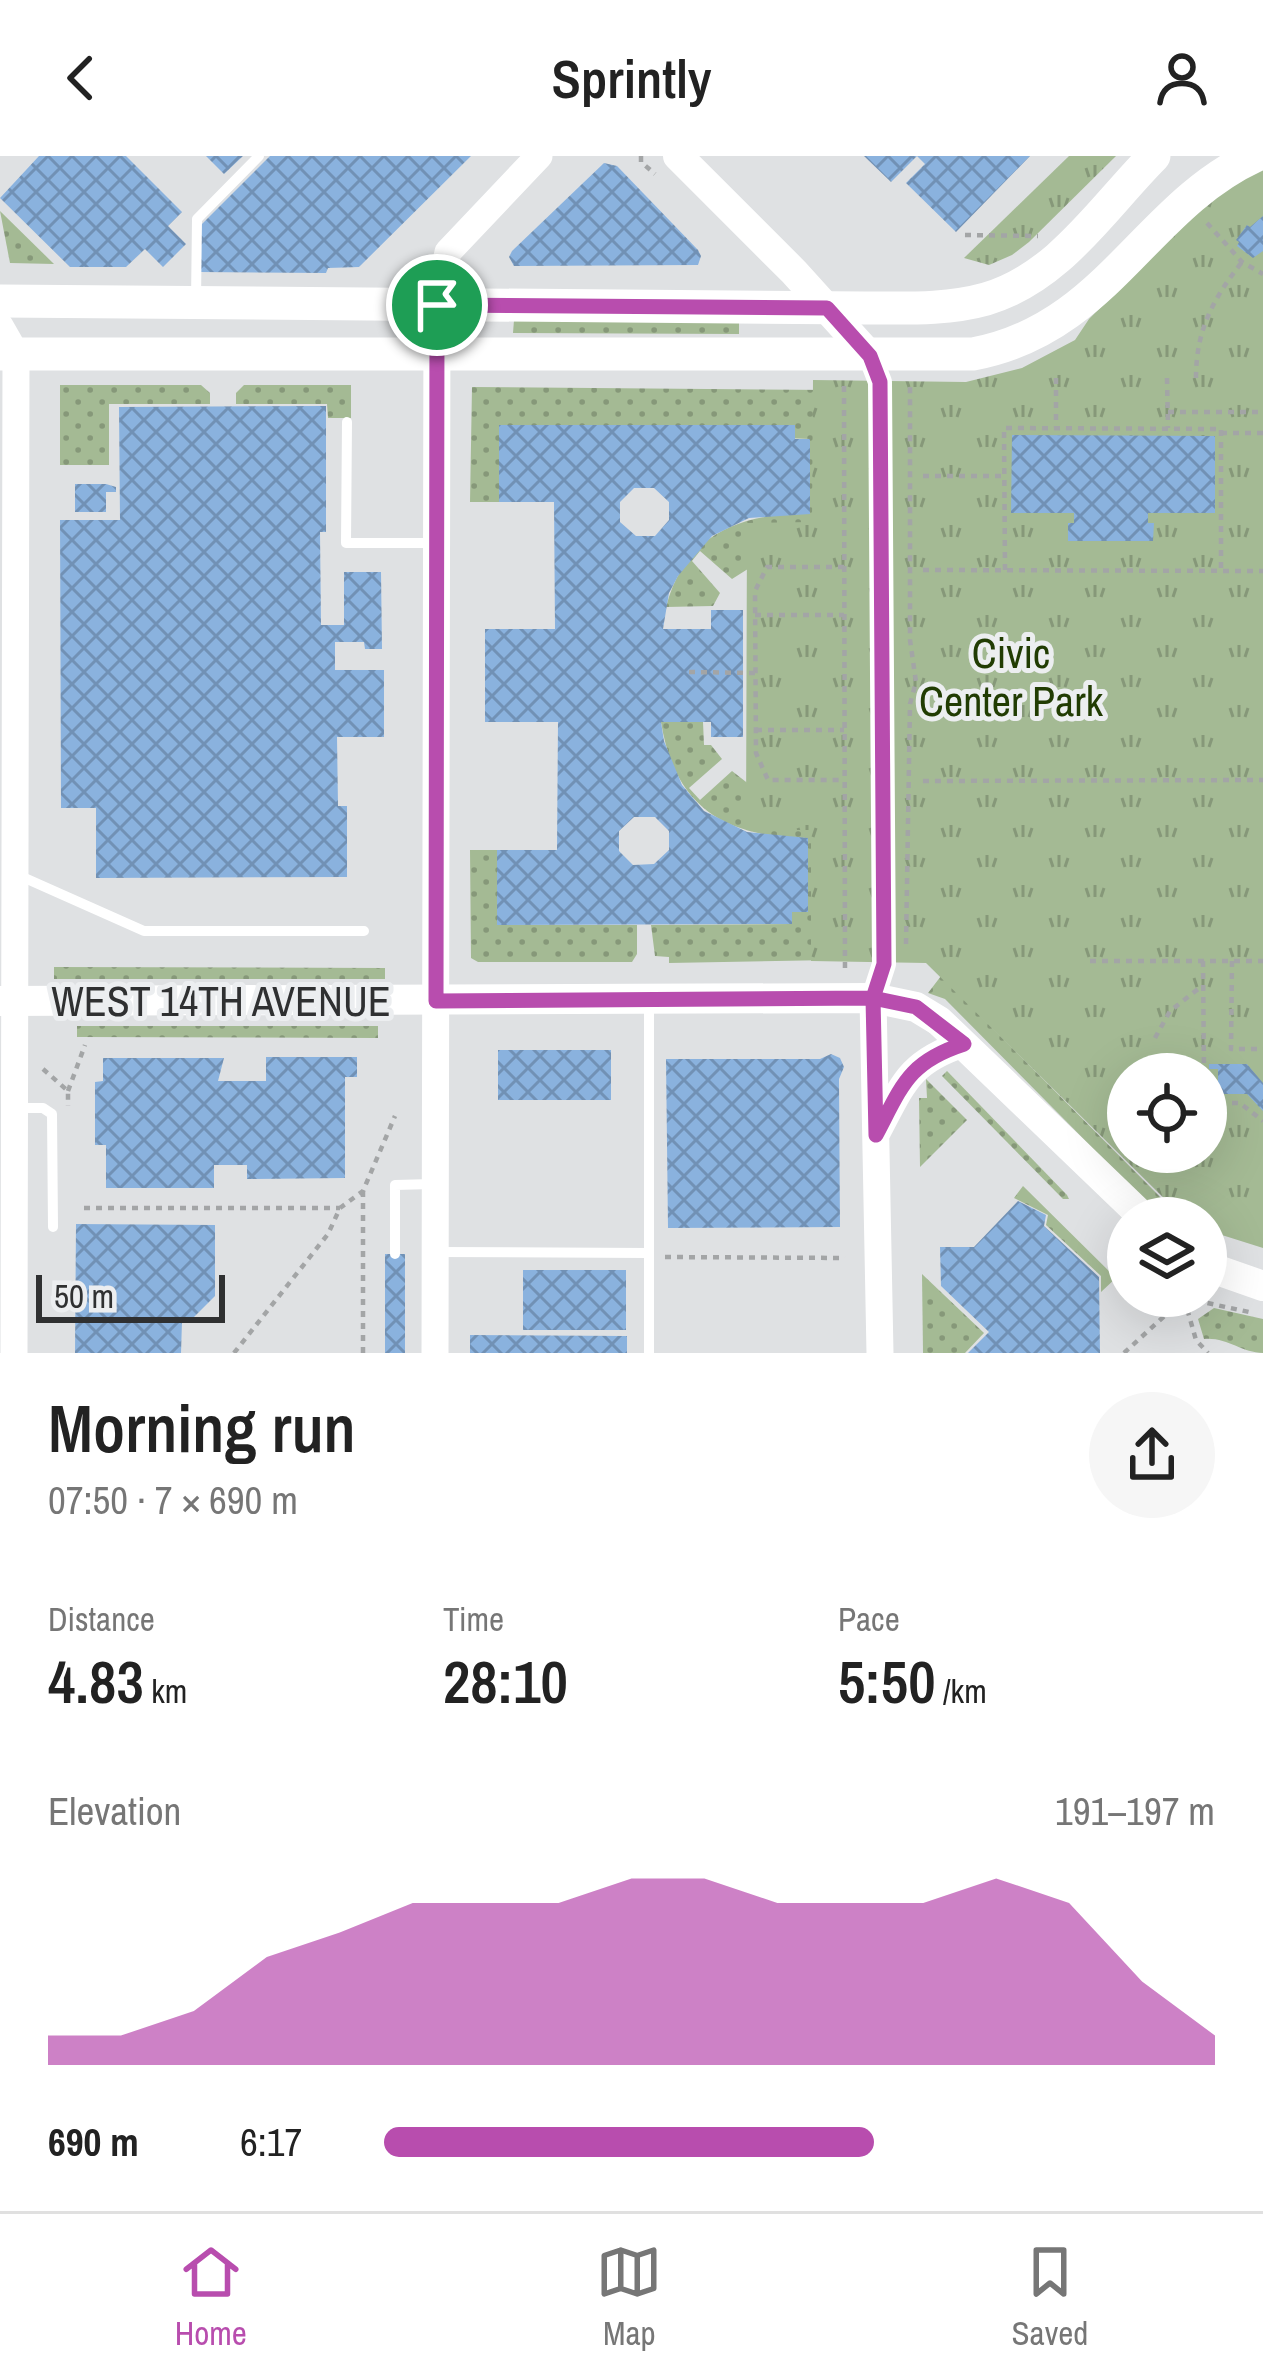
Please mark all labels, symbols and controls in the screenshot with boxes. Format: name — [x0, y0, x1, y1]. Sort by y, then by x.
text: Sprintly — [552, 42, 711, 115]
icon: back — [48, 45, 114, 111]
icon: person — [1149, 45, 1215, 111]
pin — [386, 254, 488, 356]
icon: arrive — [404, 272, 470, 338]
park label: Civic Center Park — [919, 625, 1104, 729]
street label: WEST 14TH AVENUE — [51, 973, 391, 1029]
map controls — [1107, 1053, 1227, 1317]
button: locate — [1107, 1053, 1227, 1173]
button: layers — [1107, 1197, 1227, 1317]
scale bar — [36, 1269, 225, 1322]
text: 50 m — [54, 1274, 114, 1318]
text: Morning run — [48, 1384, 356, 1473]
button: share — [1089, 1392, 1215, 1518]
text: 07:50 · 7 × 690 m — [48, 1474, 298, 1526]
text: Distance — [48, 1597, 155, 1641]
text: Time — [443, 1597, 504, 1641]
text: Pace — [838, 1597, 900, 1641]
text: 4.83 — [48, 1641, 144, 1722]
text: 28:10 — [443, 1641, 568, 1722]
text: 5:50 — [838, 1641, 936, 1722]
text: km — [144, 1669, 187, 1713]
text: /km — [936, 1669, 987, 1713]
text: Elevation — [48, 1785, 181, 1837]
text: 191–197 m — [1055, 1785, 1215, 1837]
text: 690 m — [48, 2116, 139, 2168]
text: 6:17 — [240, 2116, 302, 2168]
tab: Home — [175, 2239, 247, 2355]
tab: Map — [596, 2239, 662, 2355]
tab: Saved — [1012, 2239, 1088, 2355]

